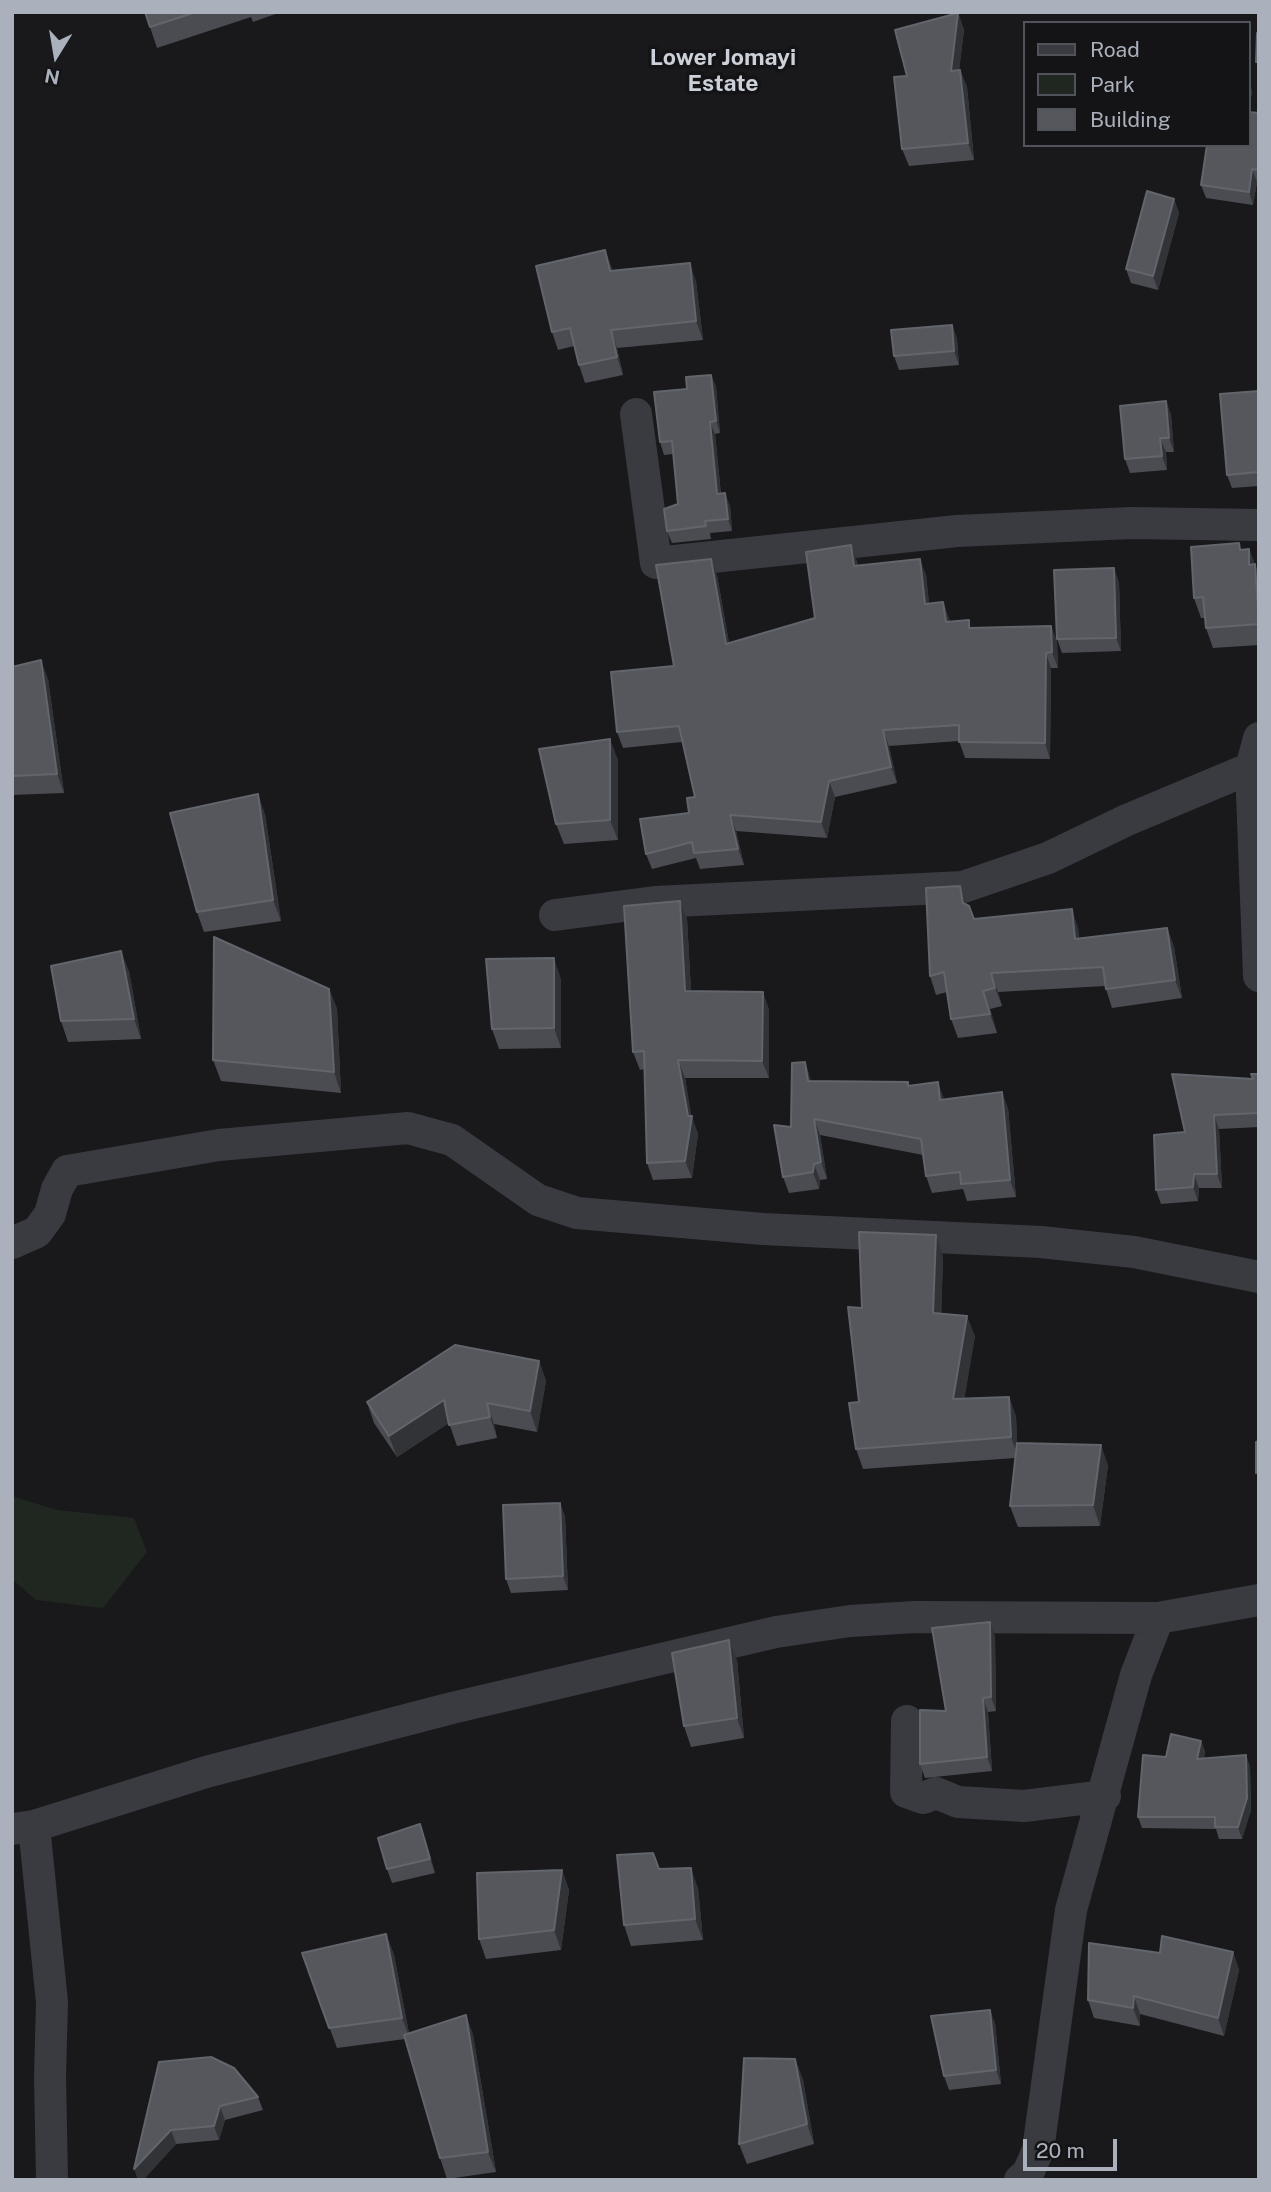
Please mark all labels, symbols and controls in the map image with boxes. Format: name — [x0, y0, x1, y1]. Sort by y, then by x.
north arrow — [21, 21, 91, 91]
legend — [1023, 21, 1250, 147]
text: Road — [1090, 37, 1140, 62]
district label: Lower Jomayi Estate — [650, 44, 796, 98]
text: N — [43, 64, 61, 89]
text: Park — [1090, 72, 1135, 97]
text: Building — [1090, 107, 1171, 132]
scale bar — [1026, 2126, 1120, 2170]
text: 20 m — [1036, 2138, 1085, 2163]

